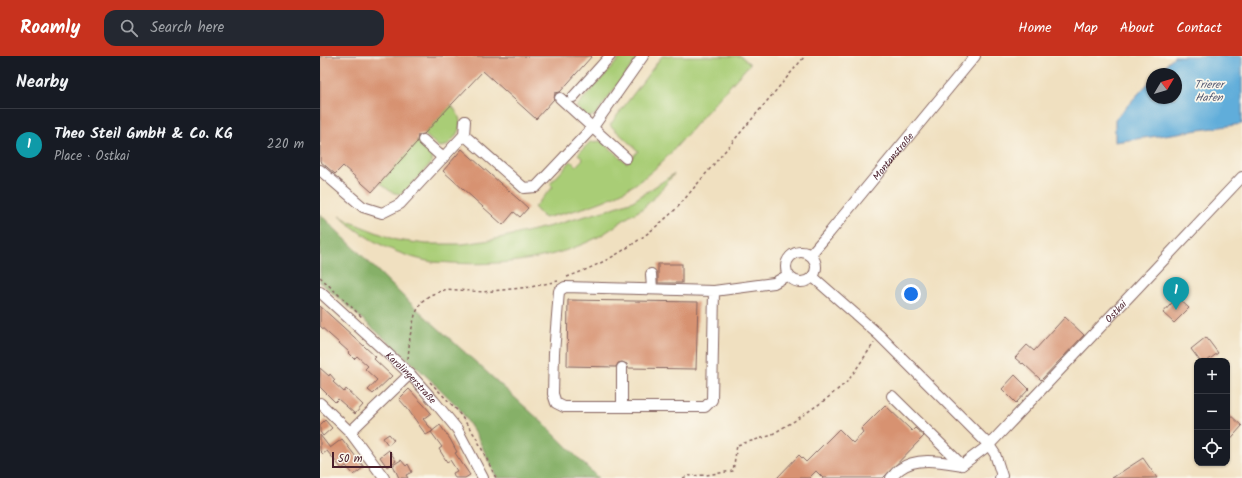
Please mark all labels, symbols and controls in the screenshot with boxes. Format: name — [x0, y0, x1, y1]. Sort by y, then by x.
search box — [104, 10, 384, 46]
text: Roamly — [20, 13, 80, 43]
text: Search here — [150, 16, 224, 40]
icon: search — [118, 17, 140, 39]
text: Home — [1018, 17, 1052, 39]
text: Map — [1074, 17, 1098, 39]
text: About — [1120, 17, 1154, 39]
text: Contact — [1176, 17, 1222, 39]
north arrow — [1146, 68, 1182, 104]
text: Nearby — [16, 69, 68, 96]
water label: Trierer Hafen — [1194, 76, 1226, 107]
text: Theo Steil GmbH & Co. KG — [54, 122, 233, 146]
street label: Montanstraße — [869, 129, 918, 184]
text: 1 — [27, 134, 31, 155]
text: 220 m — [267, 134, 304, 155]
text: Place · Ostkai — [54, 146, 129, 167]
pin: 1 — [1163, 277, 1189, 310]
your location — [901, 284, 921, 304]
street label: Ostkai — [1101, 296, 1131, 327]
street label: Karolingerstraße — [381, 348, 440, 408]
map controls — [1194, 358, 1230, 466]
button: + — [1194, 358, 1230, 394]
button: − — [1194, 394, 1230, 430]
button: locate — [1194, 430, 1230, 466]
scale bar — [332, 450, 392, 469]
text: 50 m — [338, 450, 363, 468]

